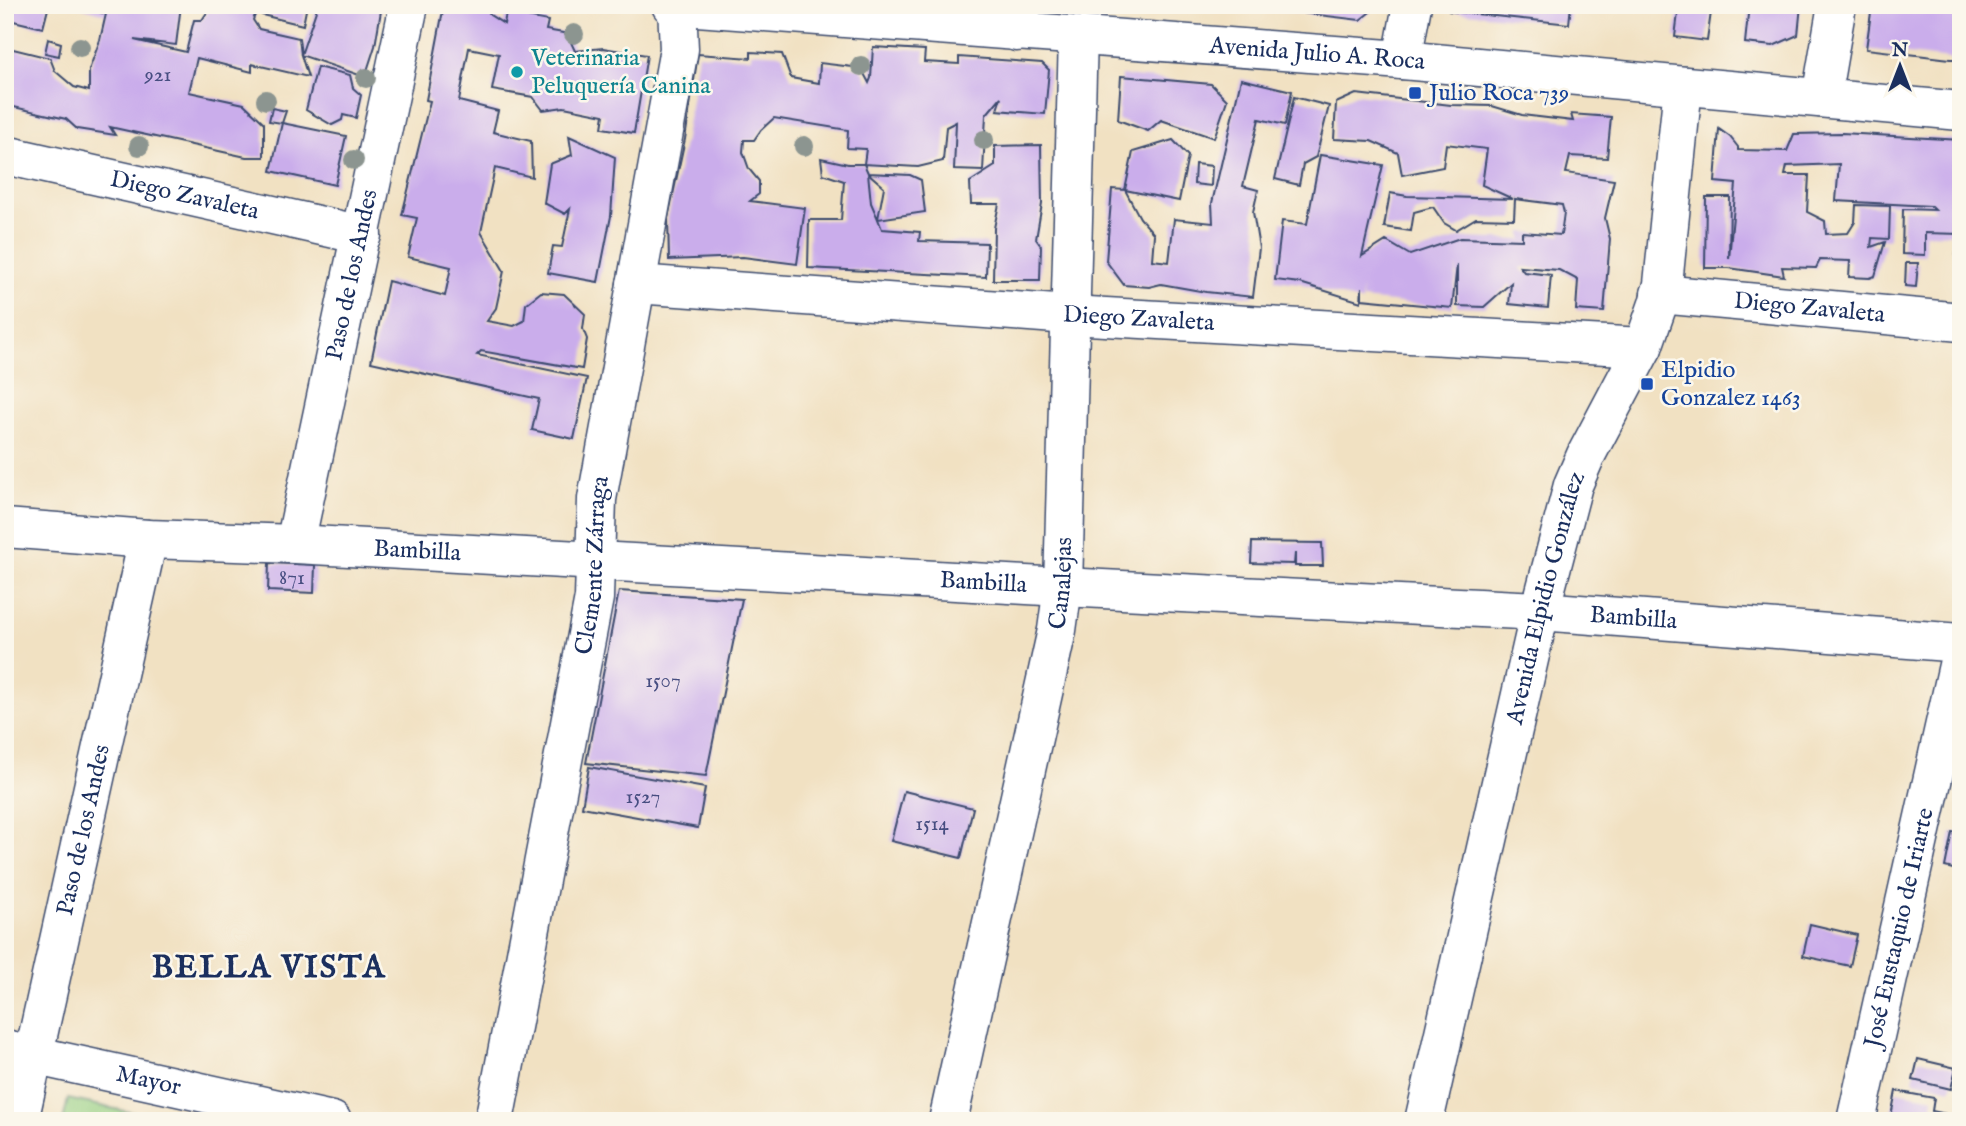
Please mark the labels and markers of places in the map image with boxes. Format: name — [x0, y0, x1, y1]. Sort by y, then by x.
place label: Veterinaria Peluquería Canina — [530, 43, 711, 102]
marker: Veterinaria Peluquería Canina — [509, 64, 525, 80]
place label: Julio Roca 739 — [1426, 78, 1569, 109]
marker: Julio Roca 739 — [1407, 85, 1423, 101]
place label: Elpidio Gonzalez 1463 — [1661, 355, 1801, 414]
marker: Elpidio Gonzalez 1463 — [1639, 376, 1655, 392]

